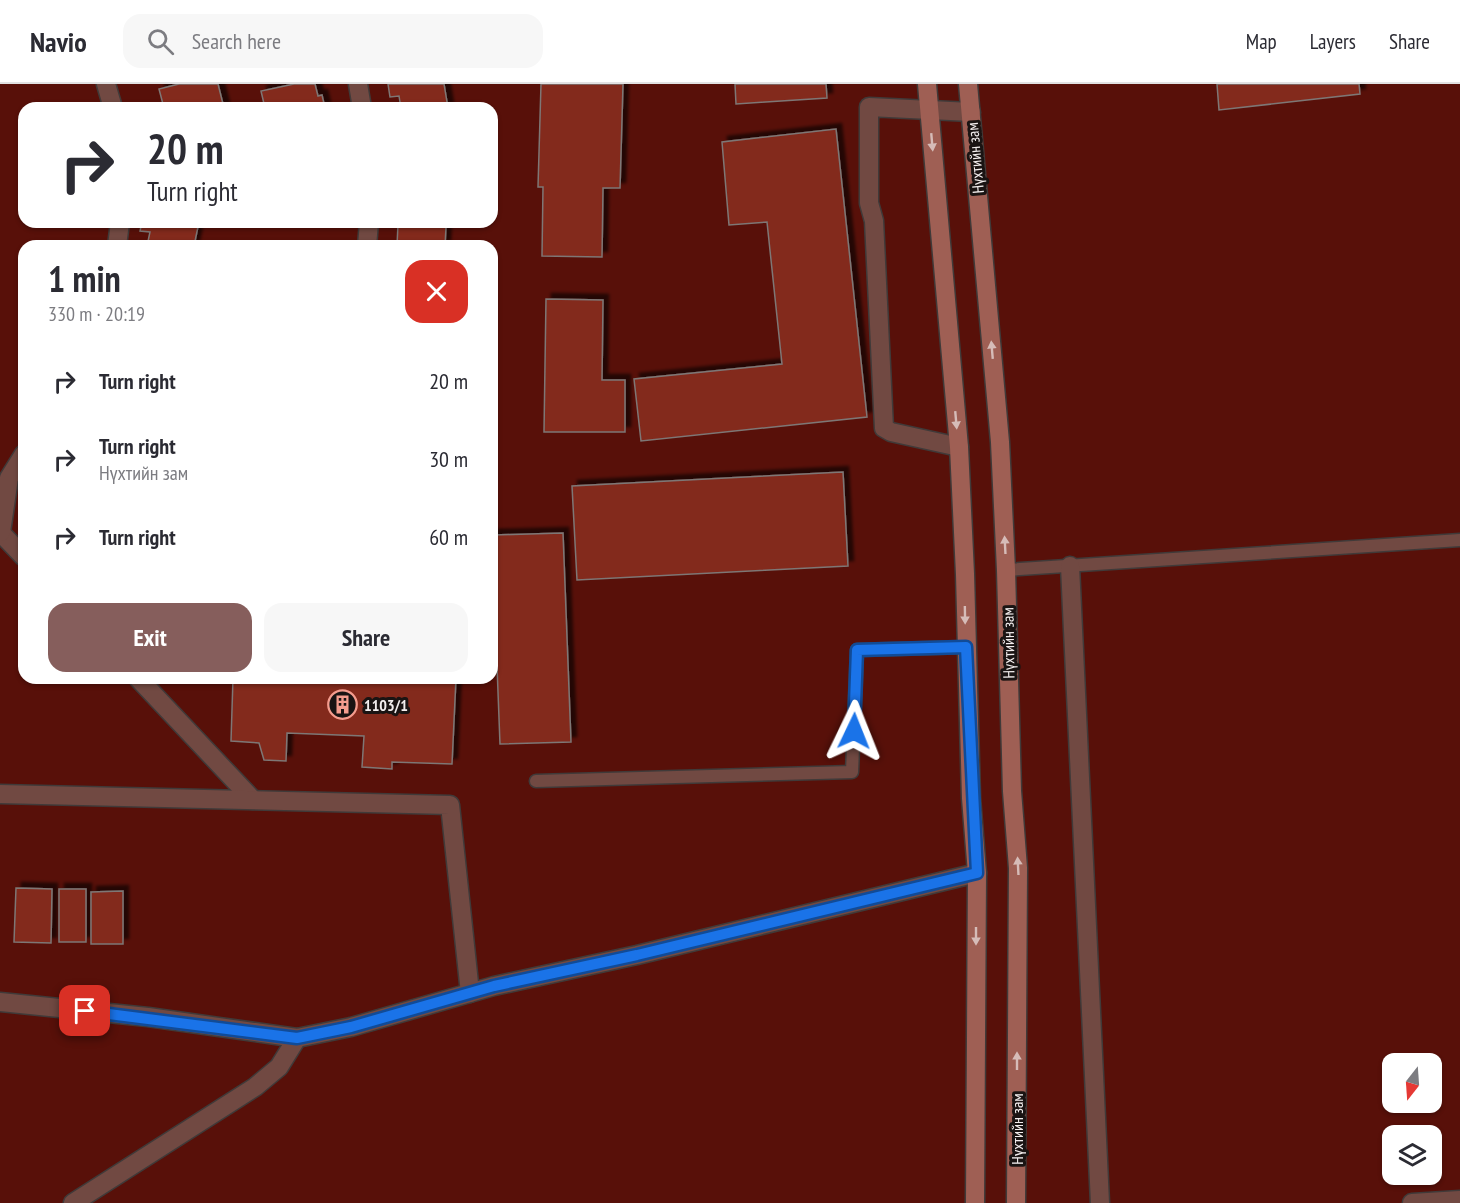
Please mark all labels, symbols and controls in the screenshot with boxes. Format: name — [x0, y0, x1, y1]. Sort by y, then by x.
search box — [123, 14, 543, 68]
text: Navio — [30, 23, 87, 60]
icon: search — [144, 25, 177, 58]
text: Search here — [192, 27, 281, 55]
text: Map — [1246, 28, 1277, 55]
text: Layers — [1310, 28, 1356, 55]
text: Share — [1389, 28, 1430, 55]
text: 20 m — [147, 121, 224, 176]
street label: Нүхтийн зам — [962, 122, 988, 194]
icon: right — [48, 126, 126, 204]
one-way arrow — [927, 133, 937, 152]
text: Turn right — [147, 174, 238, 208]
text: 1 min — [48, 255, 121, 302]
button: close — [405, 260, 468, 323]
text: 330 m · 20:19 — [48, 301, 145, 327]
one-way arrow — [987, 341, 997, 360]
icon: right — [48, 365, 81, 398]
text: Turn right — [99, 367, 176, 395]
text: 20 m — [429, 367, 468, 395]
one-way arrow — [951, 411, 961, 430]
text: Turn right — [99, 432, 176, 460]
icon: right — [48, 443, 81, 476]
text: 30 m — [429, 445, 468, 473]
text: Нүхтийн зам — [99, 460, 188, 486]
icon: right — [48, 521, 81, 554]
text: Turn right — [99, 523, 176, 551]
text: 60 m — [429, 523, 468, 551]
one-way arrow — [1001, 535, 1010, 554]
button: Exit — [48, 603, 252, 672]
button: Share — [264, 603, 468, 672]
one-way arrow — [960, 605, 970, 624]
street label: Нүхтийн зам — [997, 607, 1019, 679]
building icon: 1103/1 — [327, 689, 359, 721]
place label: 1103/1 — [364, 695, 408, 715]
position arrow — [822, 699, 886, 763]
one-way arrow — [1013, 856, 1022, 875]
one-way arrow — [971, 926, 981, 945]
pin — [59, 985, 110, 1036]
icon: arrive — [68, 994, 101, 1027]
one-way arrow — [1012, 1051, 1022, 1070]
north arrow — [1382, 1053, 1442, 1113]
map controls — [1382, 1053, 1442, 1185]
street label: Нүхтийн зам — [1007, 1093, 1027, 1165]
button: layers — [1382, 1125, 1442, 1185]

